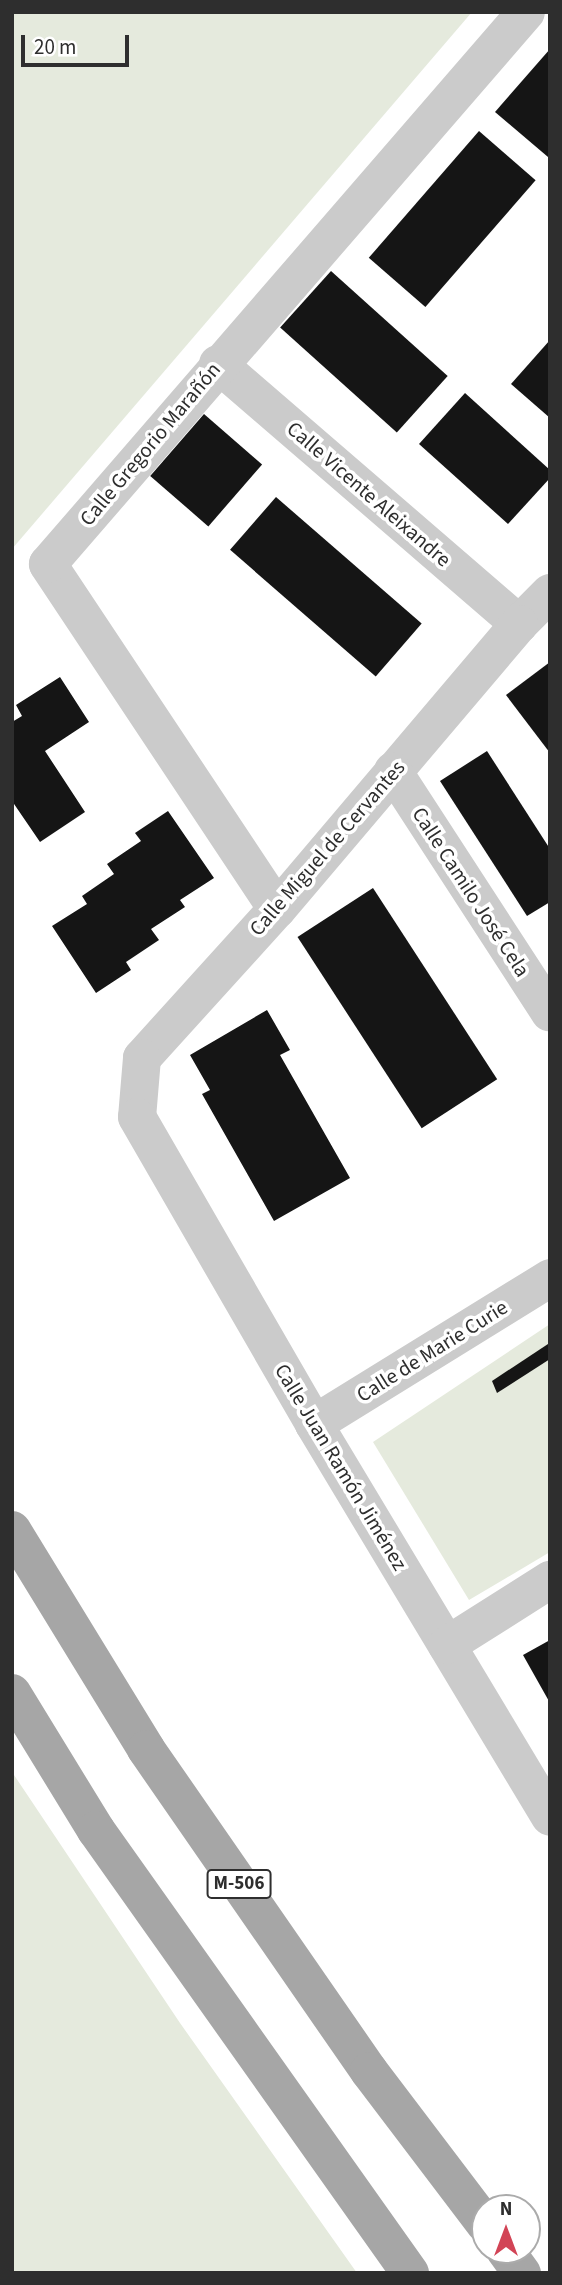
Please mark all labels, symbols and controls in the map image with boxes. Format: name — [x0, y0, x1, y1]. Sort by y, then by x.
scale bar — [24, 21, 133, 65]
text: 20 m — [34, 32, 76, 62]
street label: Calle Gregorio Marañón — [74, 357, 226, 531]
street label: Calle Vicente Aleixandre — [282, 416, 456, 572]
street label: Calle Miguel de Cervantes — [244, 755, 410, 941]
street label: Calle Camilo José Cela — [407, 802, 535, 982]
street label: Calle de Marie Curie — [352, 1294, 512, 1408]
street label: Calle Juan Ramón Jiménez — [269, 1359, 413, 1575]
road number: M-506 — [206, 1868, 272, 1900]
north arrow — [471, 2194, 541, 2264]
text: N — [500, 2196, 512, 2223]

